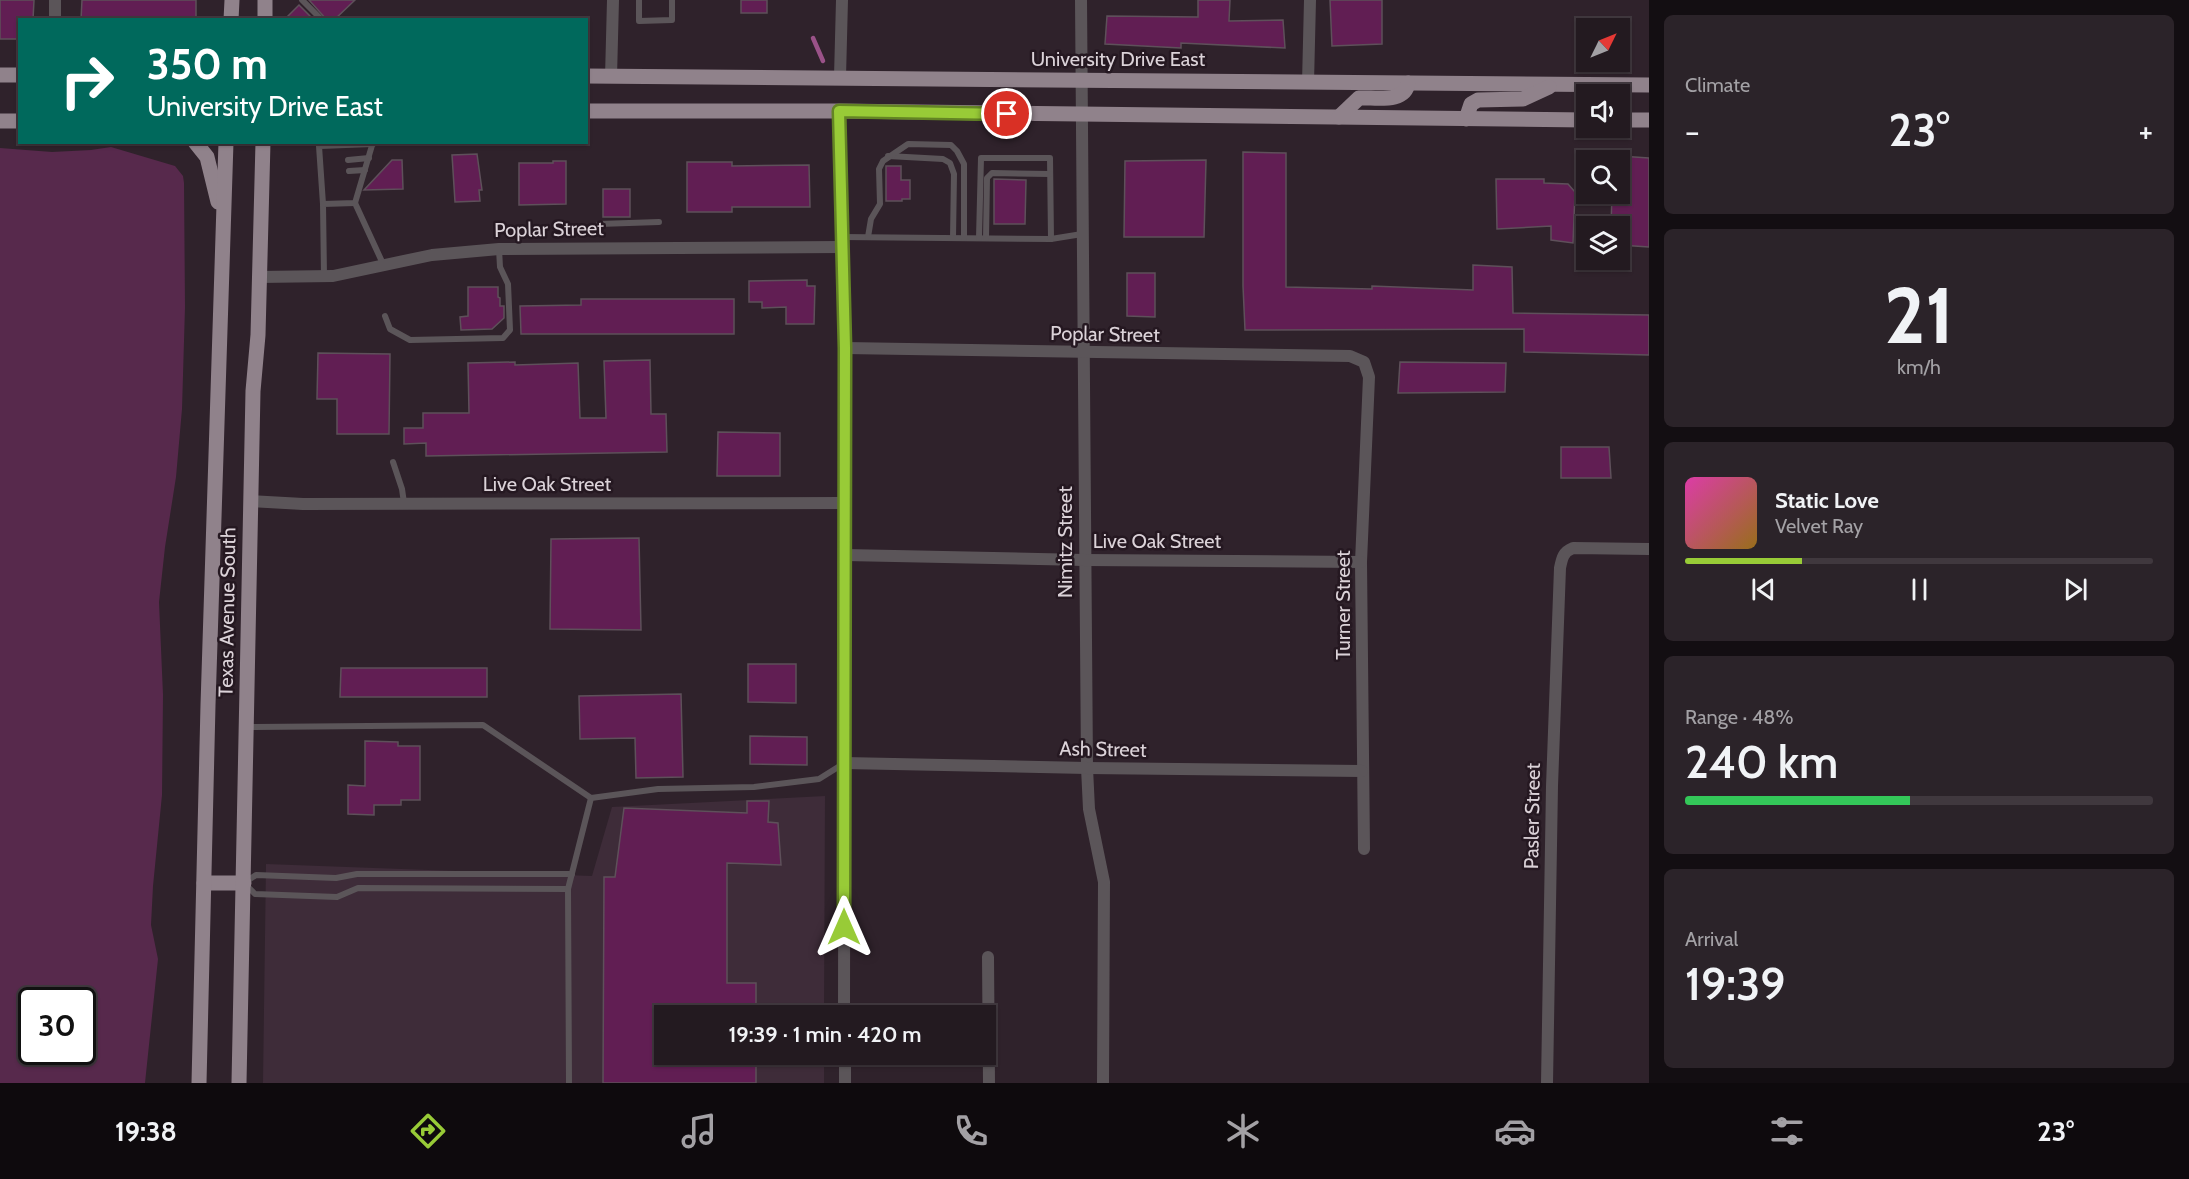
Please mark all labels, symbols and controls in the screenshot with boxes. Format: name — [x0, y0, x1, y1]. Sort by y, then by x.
north arrow — [1576, 18, 1630, 72]
map controls — [1576, 18, 1630, 270]
text: 350 m — [147, 38, 268, 90]
icon: right — [48, 42, 126, 120]
street label: University Drive East — [1031, 47, 1206, 71]
text: Climate — [1685, 73, 1750, 97]
button: sound — [1576, 84, 1630, 138]
pin — [981, 88, 1032, 139]
text: University Drive East — [147, 90, 383, 123]
icon: arrive — [990, 97, 1023, 130]
text: 23° — [1888, 103, 1950, 157]
text: − — [1685, 111, 1700, 151]
text: + — [2138, 111, 2153, 151]
button: search — [1576, 150, 1630, 204]
street label: Poplar Street — [494, 216, 604, 242]
button: layers — [1576, 216, 1630, 270]
text: 21 — [1884, 268, 1954, 363]
street label: Poplar Street — [1050, 321, 1160, 347]
text: km/h — [1897, 355, 1941, 379]
street label: Live Oak Street — [483, 472, 611, 496]
street label: Nimitz Street — [1053, 486, 1077, 598]
text: Static Love — [1775, 487, 1879, 514]
text: Velvet Ray — [1775, 514, 1863, 538]
street label: Texas Avenue South — [214, 527, 240, 697]
street label: Live Oak Street — [1093, 529, 1221, 553]
street label: Turner Street — [1331, 550, 1355, 660]
icon: previous — [1747, 573, 1780, 606]
icon: pause — [1903, 573, 1936, 606]
icon: next — [2059, 573, 2092, 606]
text: Range · 48% — [1685, 705, 1793, 729]
text: 240 km — [1685, 735, 1838, 789]
street label: Ash Street — [1059, 736, 1147, 762]
street label: Pasler Street — [1519, 762, 1545, 869]
position arrow — [812, 895, 876, 959]
text: Arrival — [1685, 927, 1738, 951]
text: 19:39 — [1685, 957, 1786, 1011]
speed limit sign: 30 — [18, 987, 96, 1065]
text: 19:39 · 1 min · 420 m — [728, 1021, 922, 1048]
icon: directions — [407, 1110, 449, 1152]
icon: music — [678, 1110, 720, 1152]
icon: phone — [950, 1110, 992, 1152]
icon: climate — [1222, 1110, 1264, 1152]
icon: car — [1494, 1110, 1536, 1152]
icon: filters — [1766, 1110, 1808, 1152]
text: 19:38 — [115, 1115, 177, 1148]
text: 23° — [2037, 1115, 2074, 1148]

